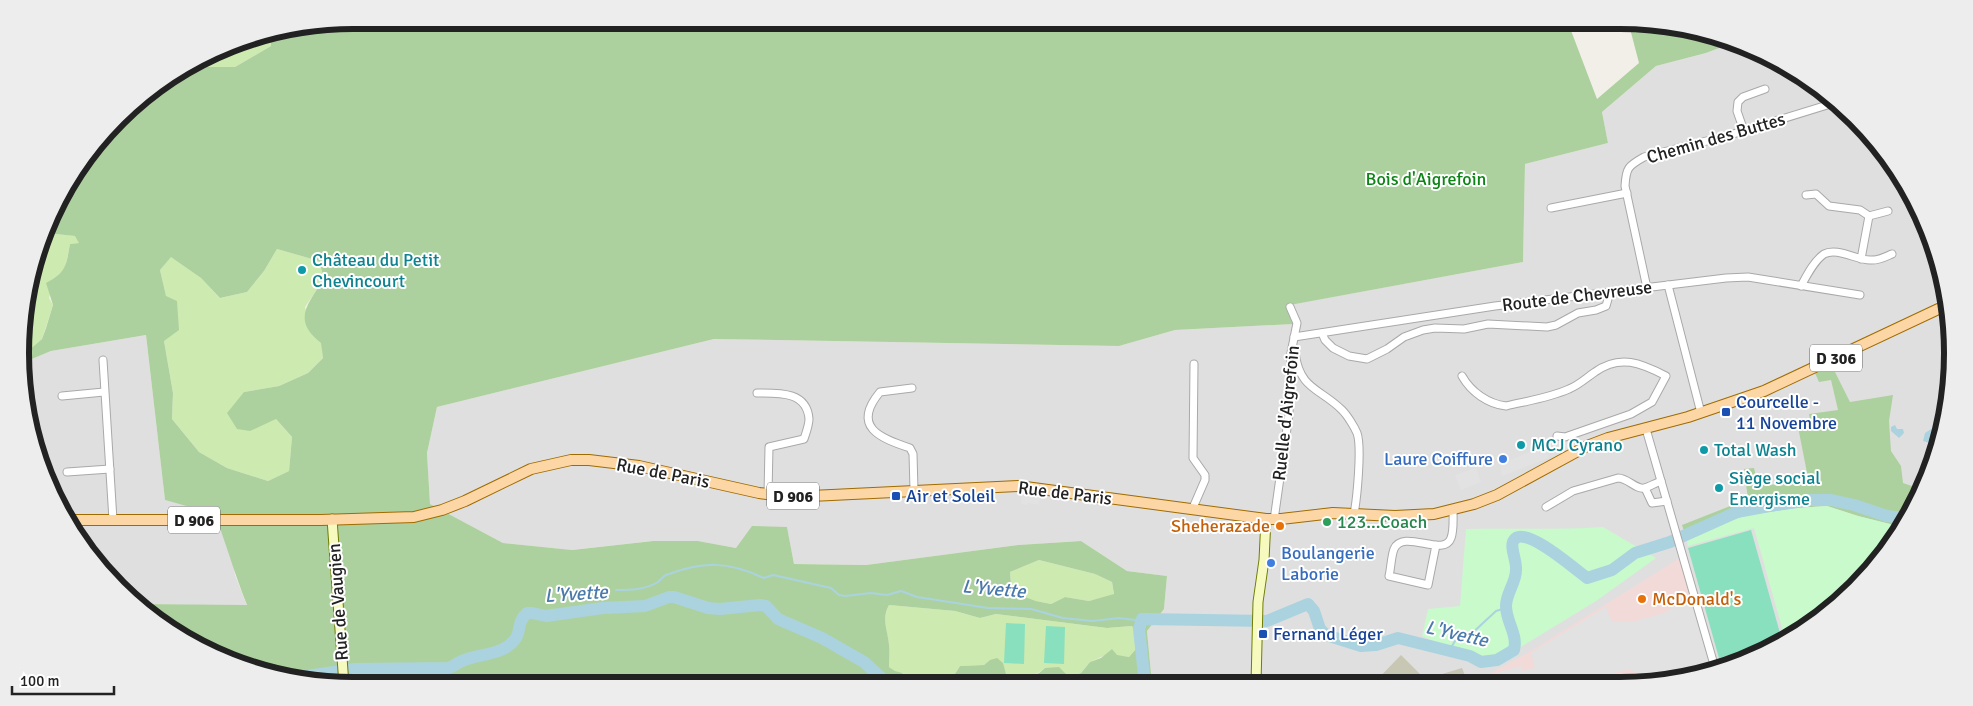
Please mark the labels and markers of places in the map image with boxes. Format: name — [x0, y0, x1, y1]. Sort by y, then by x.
place label: Château du Petit Chevincourt — [312, 249, 439, 292]
marker: Château du Petit Chevincourt — [296, 264, 308, 276]
place label: Courcelle - 11 Novembre — [1736, 391, 1837, 434]
marker: Courcelle - 11 Novembre — [1720, 406, 1732, 418]
place label: MCJ Cyrano — [1531, 434, 1623, 456]
marker: MCJ Cyrano — [1515, 439, 1527, 451]
place label: Total Wash — [1714, 439, 1797, 461]
marker: Total Wash — [1698, 444, 1710, 456]
place label: Laure Coiffure — [1384, 448, 1493, 470]
marker: Laure Coiffure — [1497, 453, 1509, 465]
place label: Siège social Energisme — [1729, 467, 1821, 510]
marker: Siège social Energisme — [1713, 482, 1725, 494]
place label: Air et Soleil — [906, 485, 995, 507]
marker: Air et Soleil — [890, 490, 902, 502]
place label: 123...Coach — [1337, 511, 1427, 533]
place label: Sheherazade — [1171, 515, 1270, 537]
marker: 123...Coach — [1321, 516, 1333, 528]
marker: Sheherazade — [1274, 520, 1286, 532]
place label: Boulangerie Laborie — [1281, 542, 1375, 585]
marker: Boulangerie Laborie — [1265, 557, 1277, 569]
place label: McDonald's — [1652, 588, 1741, 610]
marker: McDonald's — [1636, 593, 1648, 605]
place label: Fernand Léger — [1273, 623, 1383, 645]
marker: Fernand Léger — [1257, 628, 1269, 640]

